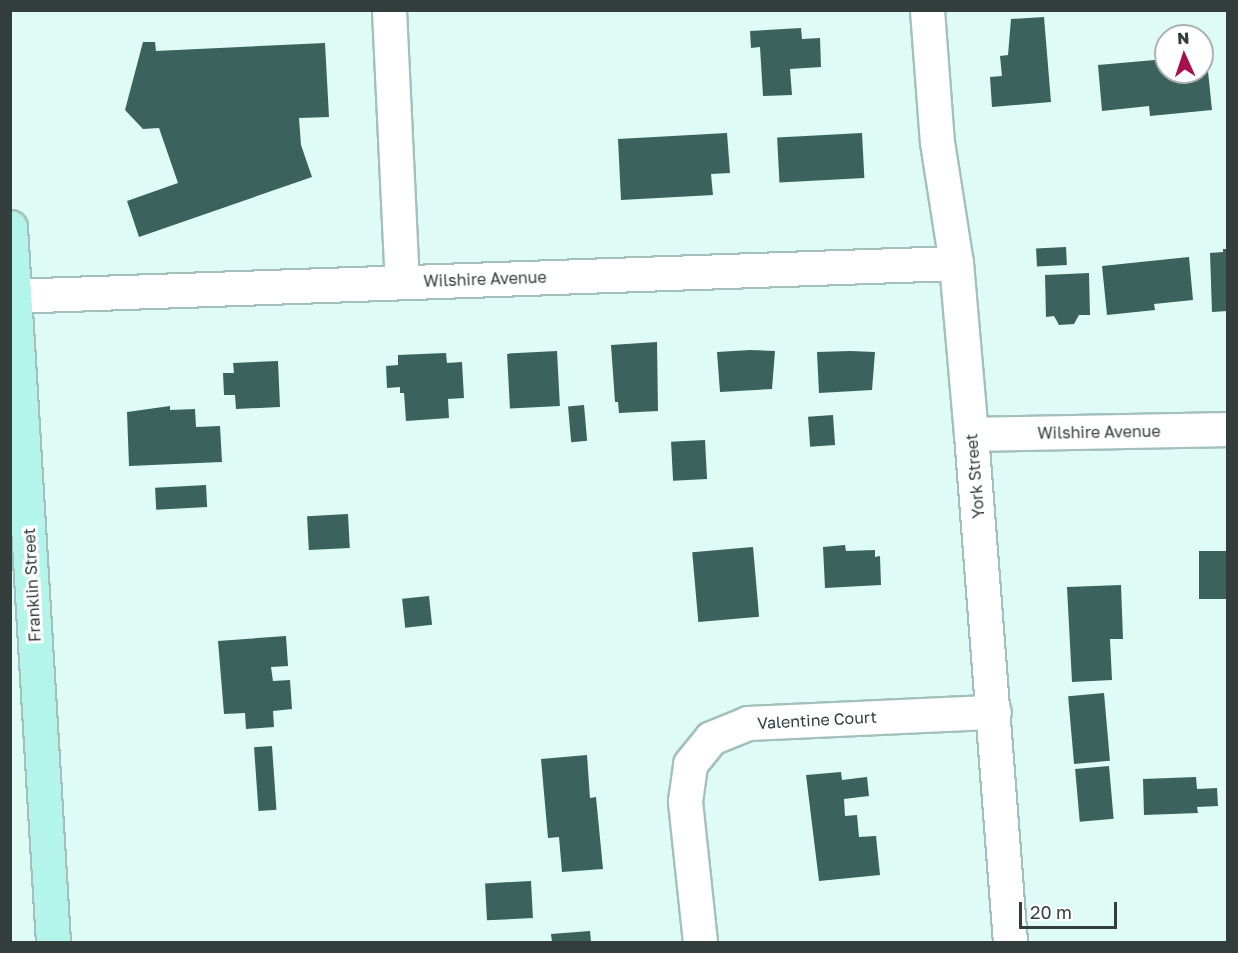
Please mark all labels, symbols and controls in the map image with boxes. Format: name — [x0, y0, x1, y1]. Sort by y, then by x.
north arrow — [1154, 24, 1214, 84]
text: N — [1177, 28, 1190, 48]
street label: Wilshire Avenue — [423, 267, 547, 291]
street label: Wilshire Avenue — [1037, 421, 1161, 443]
street label: York Street — [962, 433, 988, 519]
street label: Franklin Street — [19, 528, 45, 642]
street label: Valentine Court — [757, 707, 877, 733]
scale bar — [1022, 890, 1120, 928]
text: 20 m — [1030, 901, 1072, 923]

